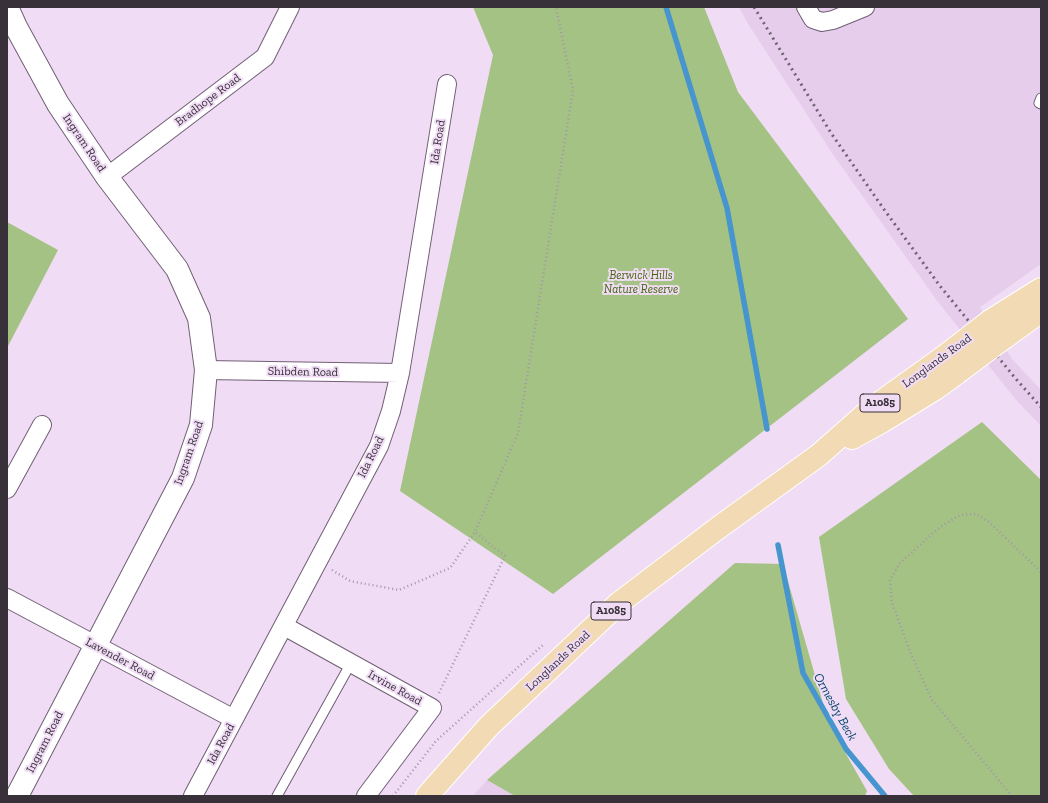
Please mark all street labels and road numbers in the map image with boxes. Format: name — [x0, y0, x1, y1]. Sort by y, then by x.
street label: Bradhope Road — [172, 71, 244, 129]
street label: Ingram Road — [59, 111, 109, 175]
street label: Ida Road — [427, 119, 449, 165]
street label: Longlands Road — [899, 331, 975, 391]
street label: Shibden Road — [268, 364, 338, 380]
road number: A1085 — [860, 394, 900, 412]
street label: Ingram Road — [171, 419, 207, 487]
street label: Ida Road — [355, 434, 387, 480]
road number: A1085 — [591, 602, 631, 620]
street label: Longlands Road — [523, 628, 593, 694]
street label: Lavender Road — [83, 635, 157, 683]
street label: Irvine Road — [366, 667, 424, 709]
street label: Ingram Road — [23, 709, 67, 775]
street label: Ida Road — [204, 721, 238, 767]

